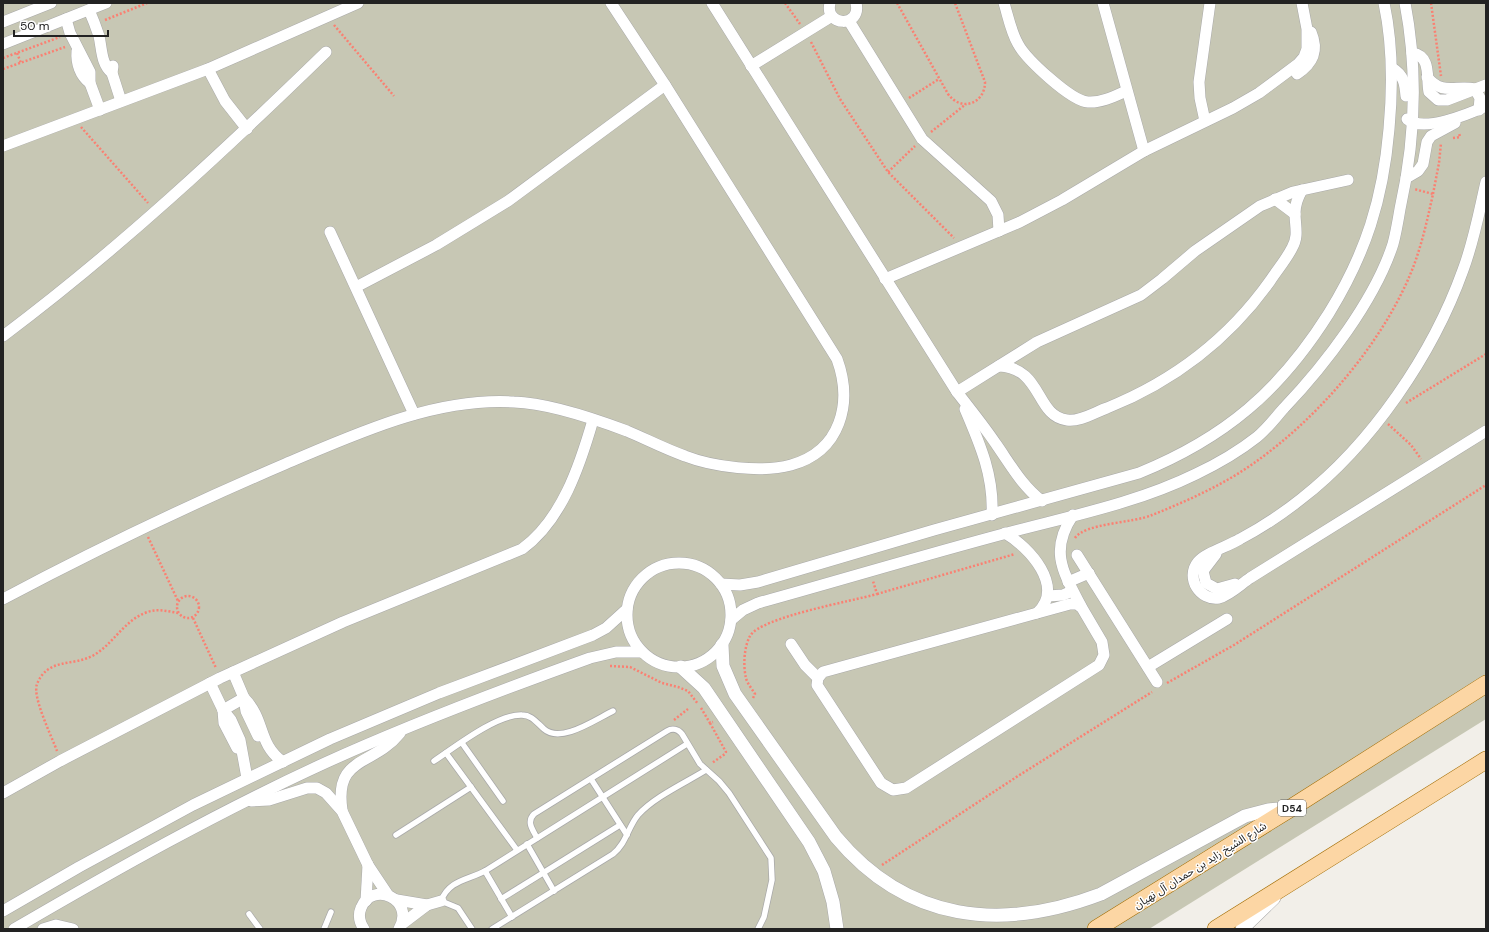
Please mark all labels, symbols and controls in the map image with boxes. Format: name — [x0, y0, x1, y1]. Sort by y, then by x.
scale bar — [14, 12, 108, 38]
text: 50 m — [20, 18, 49, 34]
road number: D54 — [1278, 800, 1306, 816]
street label: شارع الشيخ زايد بن حمدان آل نهيان — [1131, 818, 1270, 913]

